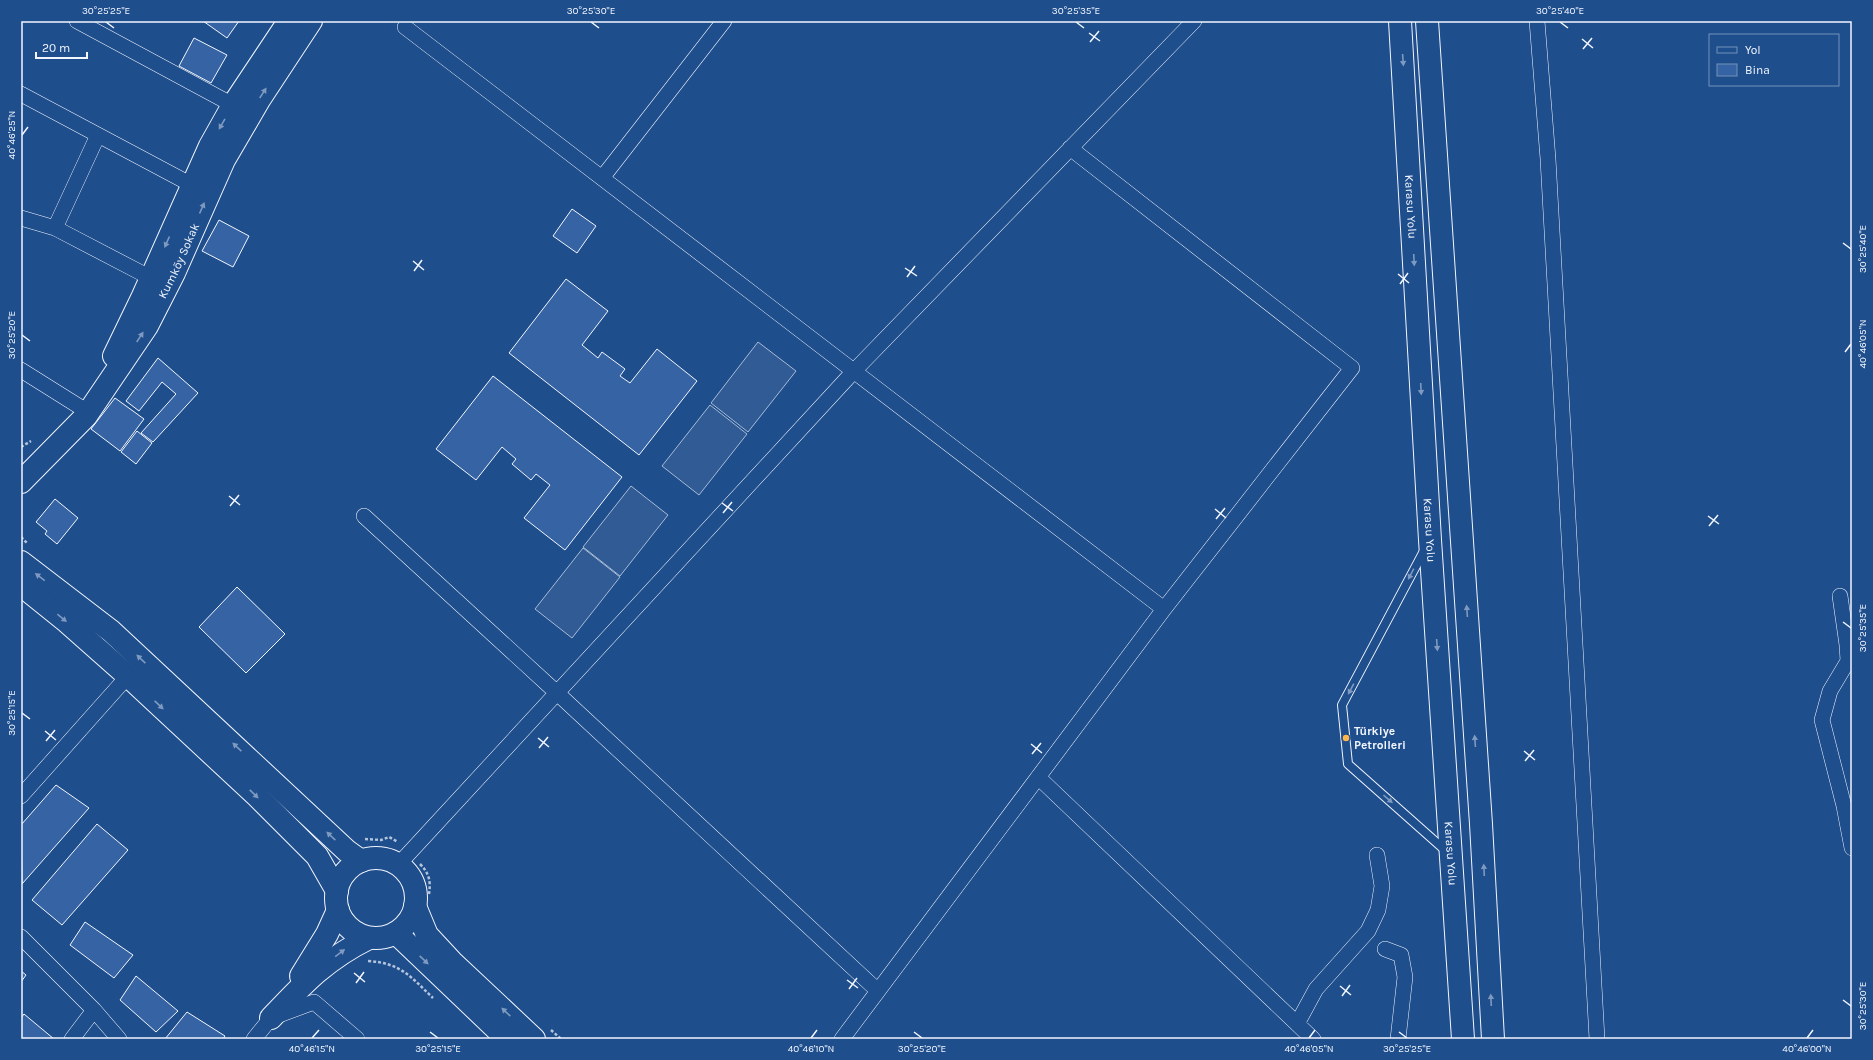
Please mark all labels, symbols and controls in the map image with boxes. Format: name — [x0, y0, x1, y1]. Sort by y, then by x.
text: 30°25'25"E — [82, 5, 130, 17]
text: 30°25'30"E — [567, 5, 615, 17]
text: 30°25'35"E — [1052, 5, 1100, 17]
text: 30°25'40"E — [1536, 5, 1584, 17]
scale bar — [36, 34, 87, 60]
legend — [1709, 34, 1839, 86]
text: 20 m — [42, 41, 70, 55]
text: Yol — [1745, 43, 1761, 57]
one-way arrow — [1399, 54, 1406, 66]
text: Bina — [1745, 63, 1770, 77]
one-way arrow — [259, 88, 267, 98]
text: 40°46'25"N — [6, 111, 18, 159]
one-way arrow — [218, 118, 225, 130]
street label: Karasu Yolu — [1402, 174, 1420, 239]
one-way arrow — [199, 202, 205, 213]
street label: Kumköy Sokak — [155, 221, 202, 301]
text: 30°25'40"E — [1857, 225, 1869, 273]
one-way arrow — [163, 236, 169, 248]
one-way arrow — [1411, 254, 1418, 266]
text: 30°25'20"E — [6, 311, 18, 359]
text: 40°46'05"N — [1857, 319, 1869, 369]
one-way arrow — [136, 332, 143, 343]
one-way arrow — [1418, 383, 1425, 395]
street label: Karasu Yolu — [1421, 498, 1438, 563]
one-way arrow — [1408, 568, 1415, 580]
one-way arrow — [35, 573, 46, 581]
text: 30°25'35"E — [1857, 604, 1869, 652]
one-way arrow — [1463, 605, 1470, 617]
one-way arrow — [57, 614, 68, 623]
one-way arrow — [1433, 639, 1440, 651]
one-way arrow — [136, 654, 146, 663]
one-way arrow — [1347, 683, 1354, 695]
text: 30°25'15"E — [6, 690, 18, 736]
one-way arrow — [154, 700, 164, 710]
place label: Türkiye Petrolleri — [1354, 724, 1406, 752]
marker: Türkiye Petrolleri — [1341, 733, 1351, 743]
one-way arrow — [1472, 735, 1479, 747]
one-way arrow — [232, 743, 241, 752]
one-way arrow — [249, 789, 259, 799]
one-way arrow — [1383, 794, 1393, 804]
street label: Karasu Yolu — [1442, 821, 1460, 886]
one-way arrow — [326, 831, 336, 841]
one-way arrow — [1480, 864, 1487, 876]
one-way arrow — [335, 950, 345, 958]
one-way arrow — [419, 955, 429, 965]
text: 30°25'30"E — [1857, 982, 1869, 1030]
one-way arrow — [1488, 993, 1494, 1006]
one-way arrow — [501, 1008, 511, 1017]
text: 40°46'15"N — [289, 1043, 335, 1055]
text: 30°25'15"E — [415, 1043, 461, 1055]
text: 40°46'10"N — [788, 1043, 834, 1055]
text: 30°25'20"E — [898, 1043, 946, 1055]
text: 40°46'05"N — [1284, 1043, 1334, 1055]
text: 30°25'25"E — [1383, 1043, 1431, 1055]
text: 40°46'00"N — [1782, 1043, 1832, 1055]

